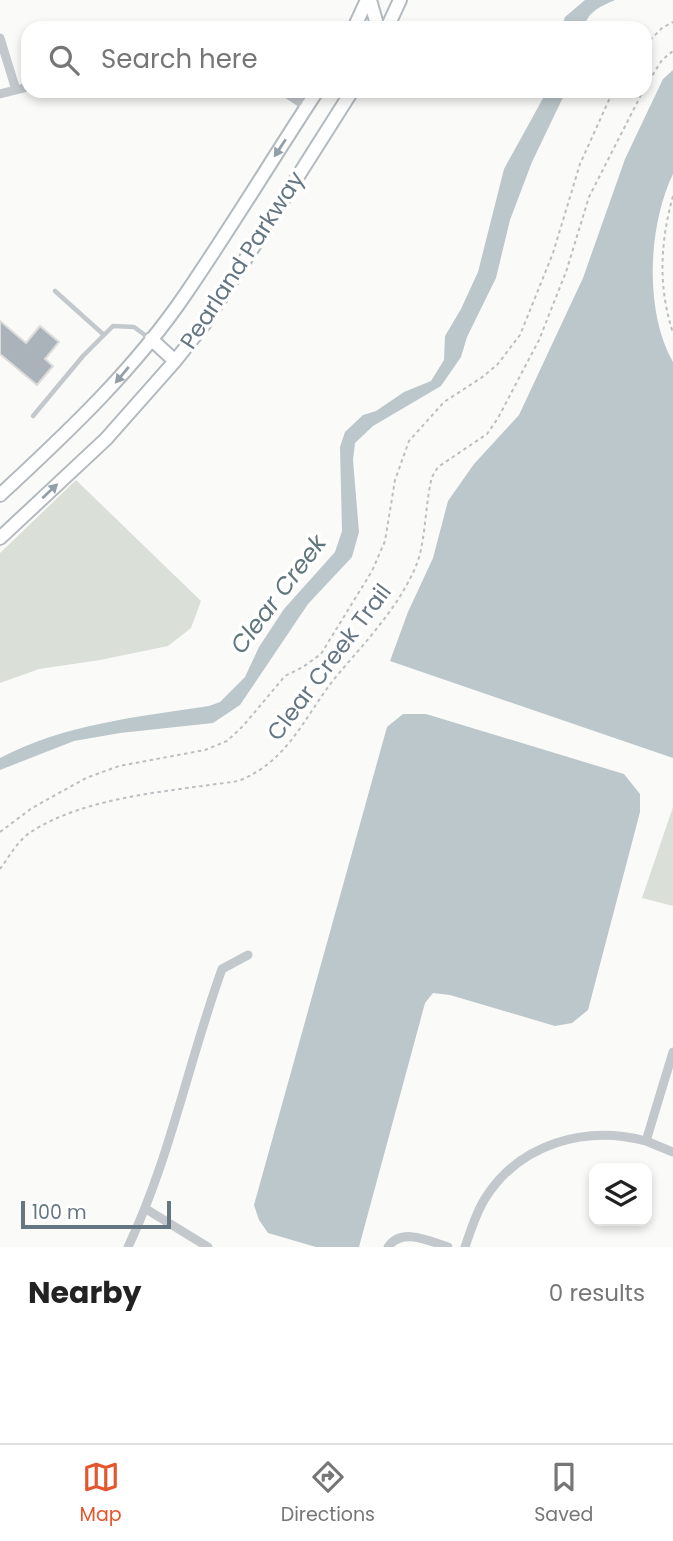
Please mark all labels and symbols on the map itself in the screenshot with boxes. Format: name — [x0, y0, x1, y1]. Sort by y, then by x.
one-way arrow — [273, 138, 286, 158]
street label: Pearland Parkway — [172, 165, 312, 355]
one-way arrow — [114, 365, 129, 383]
one-way arrow — [41, 483, 59, 499]
water label: Clear Creek — [222, 526, 335, 660]
street label: Clear Creek Trail — [259, 577, 399, 747]
scale bar — [21, 1198, 172, 1230]

